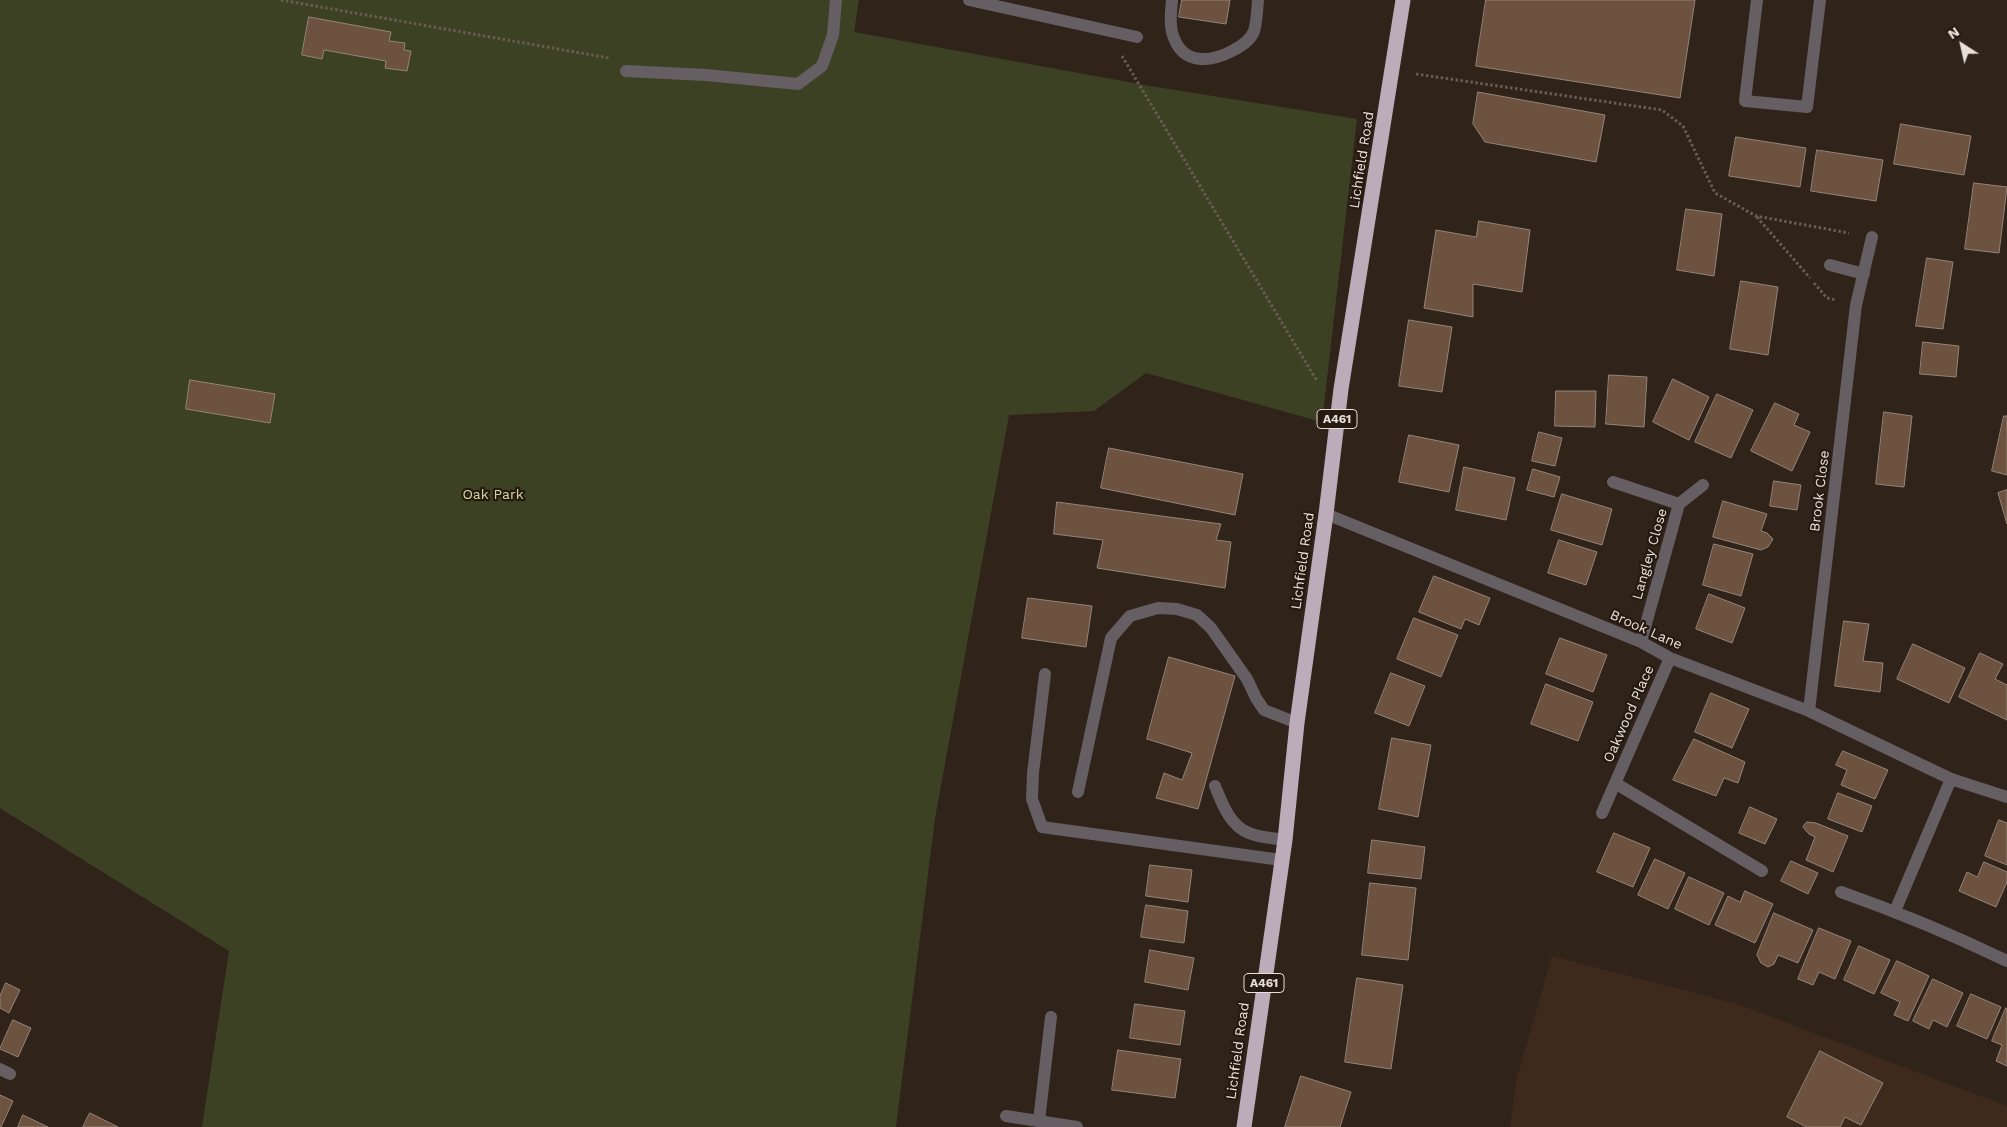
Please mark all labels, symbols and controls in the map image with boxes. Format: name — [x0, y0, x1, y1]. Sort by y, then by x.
north arrow — [1937, 20, 1987, 70]
text: N — [1945, 23, 1962, 42]
street label: Lichfield Road — [1346, 110, 1378, 210]
road number: A461 — [1317, 409, 1357, 428]
street label: Brook Close — [1807, 449, 1833, 533]
park label: Oak Park — [462, 487, 524, 503]
street label: Langley Close — [1629, 506, 1671, 602]
street label: Lichfield Road — [1288, 511, 1318, 611]
street label: Brook Lane — [1607, 607, 1685, 653]
street label: Oakwood Place — [1600, 663, 1658, 765]
road number: A461 — [1244, 974, 1284, 992]
street label: Lichfield Road — [1223, 1001, 1253, 1101]

